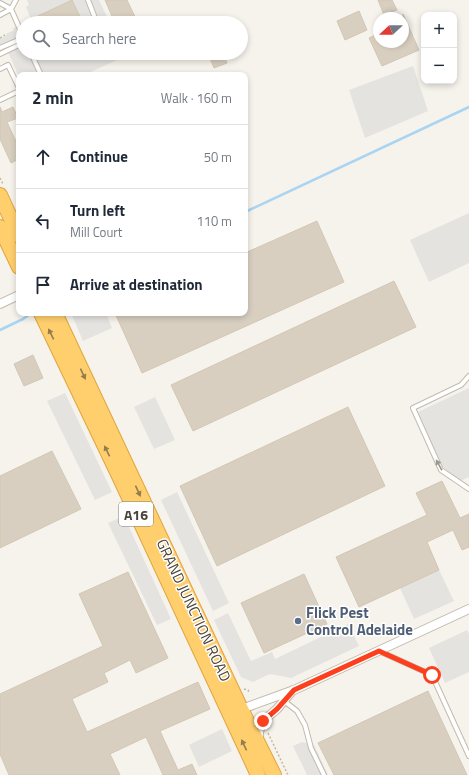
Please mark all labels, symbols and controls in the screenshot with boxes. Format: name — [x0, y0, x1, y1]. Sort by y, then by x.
north arrow — [373, 12, 409, 48]
map controls — [421, 12, 457, 84]
button: + — [421, 12, 457, 48]
search box — [16, 16, 248, 60]
icon: search — [30, 27, 52, 49]
text: Search here — [62, 27, 136, 50]
button: − — [421, 48, 457, 84]
text: 2 min — [32, 85, 73, 111]
text: Walk · 160 m — [161, 88, 232, 108]
text: Continue — [70, 145, 128, 168]
icon: ahead — [32, 146, 54, 168]
text: 50 m — [204, 147, 232, 167]
text: Turn left — [70, 199, 125, 222]
icon: left — [32, 210, 54, 232]
text: 110 m — [196, 211, 232, 231]
text: Mill Court — [70, 222, 122, 242]
text: Arrive at destination — [70, 273, 203, 296]
icon: arrive — [32, 274, 54, 296]
one-way arrow — [48, 328, 54, 339]
one-way arrow — [80, 368, 86, 379]
one-way arrow — [104, 445, 110, 457]
one-way arrow — [436, 459, 443, 471]
one-way arrow — [135, 486, 141, 497]
road number: A16 — [119, 502, 153, 526]
street label: GRAND JUNCTION ROAD — [151, 535, 237, 685]
place label: Flick Pest Control Adelaide — [306, 601, 413, 641]
marker: Flick Pest Control Adelaide — [293, 616, 303, 626]
route start — [423, 666, 441, 684]
route end — [254, 712, 272, 730]
one-way arrow — [241, 739, 247, 751]

